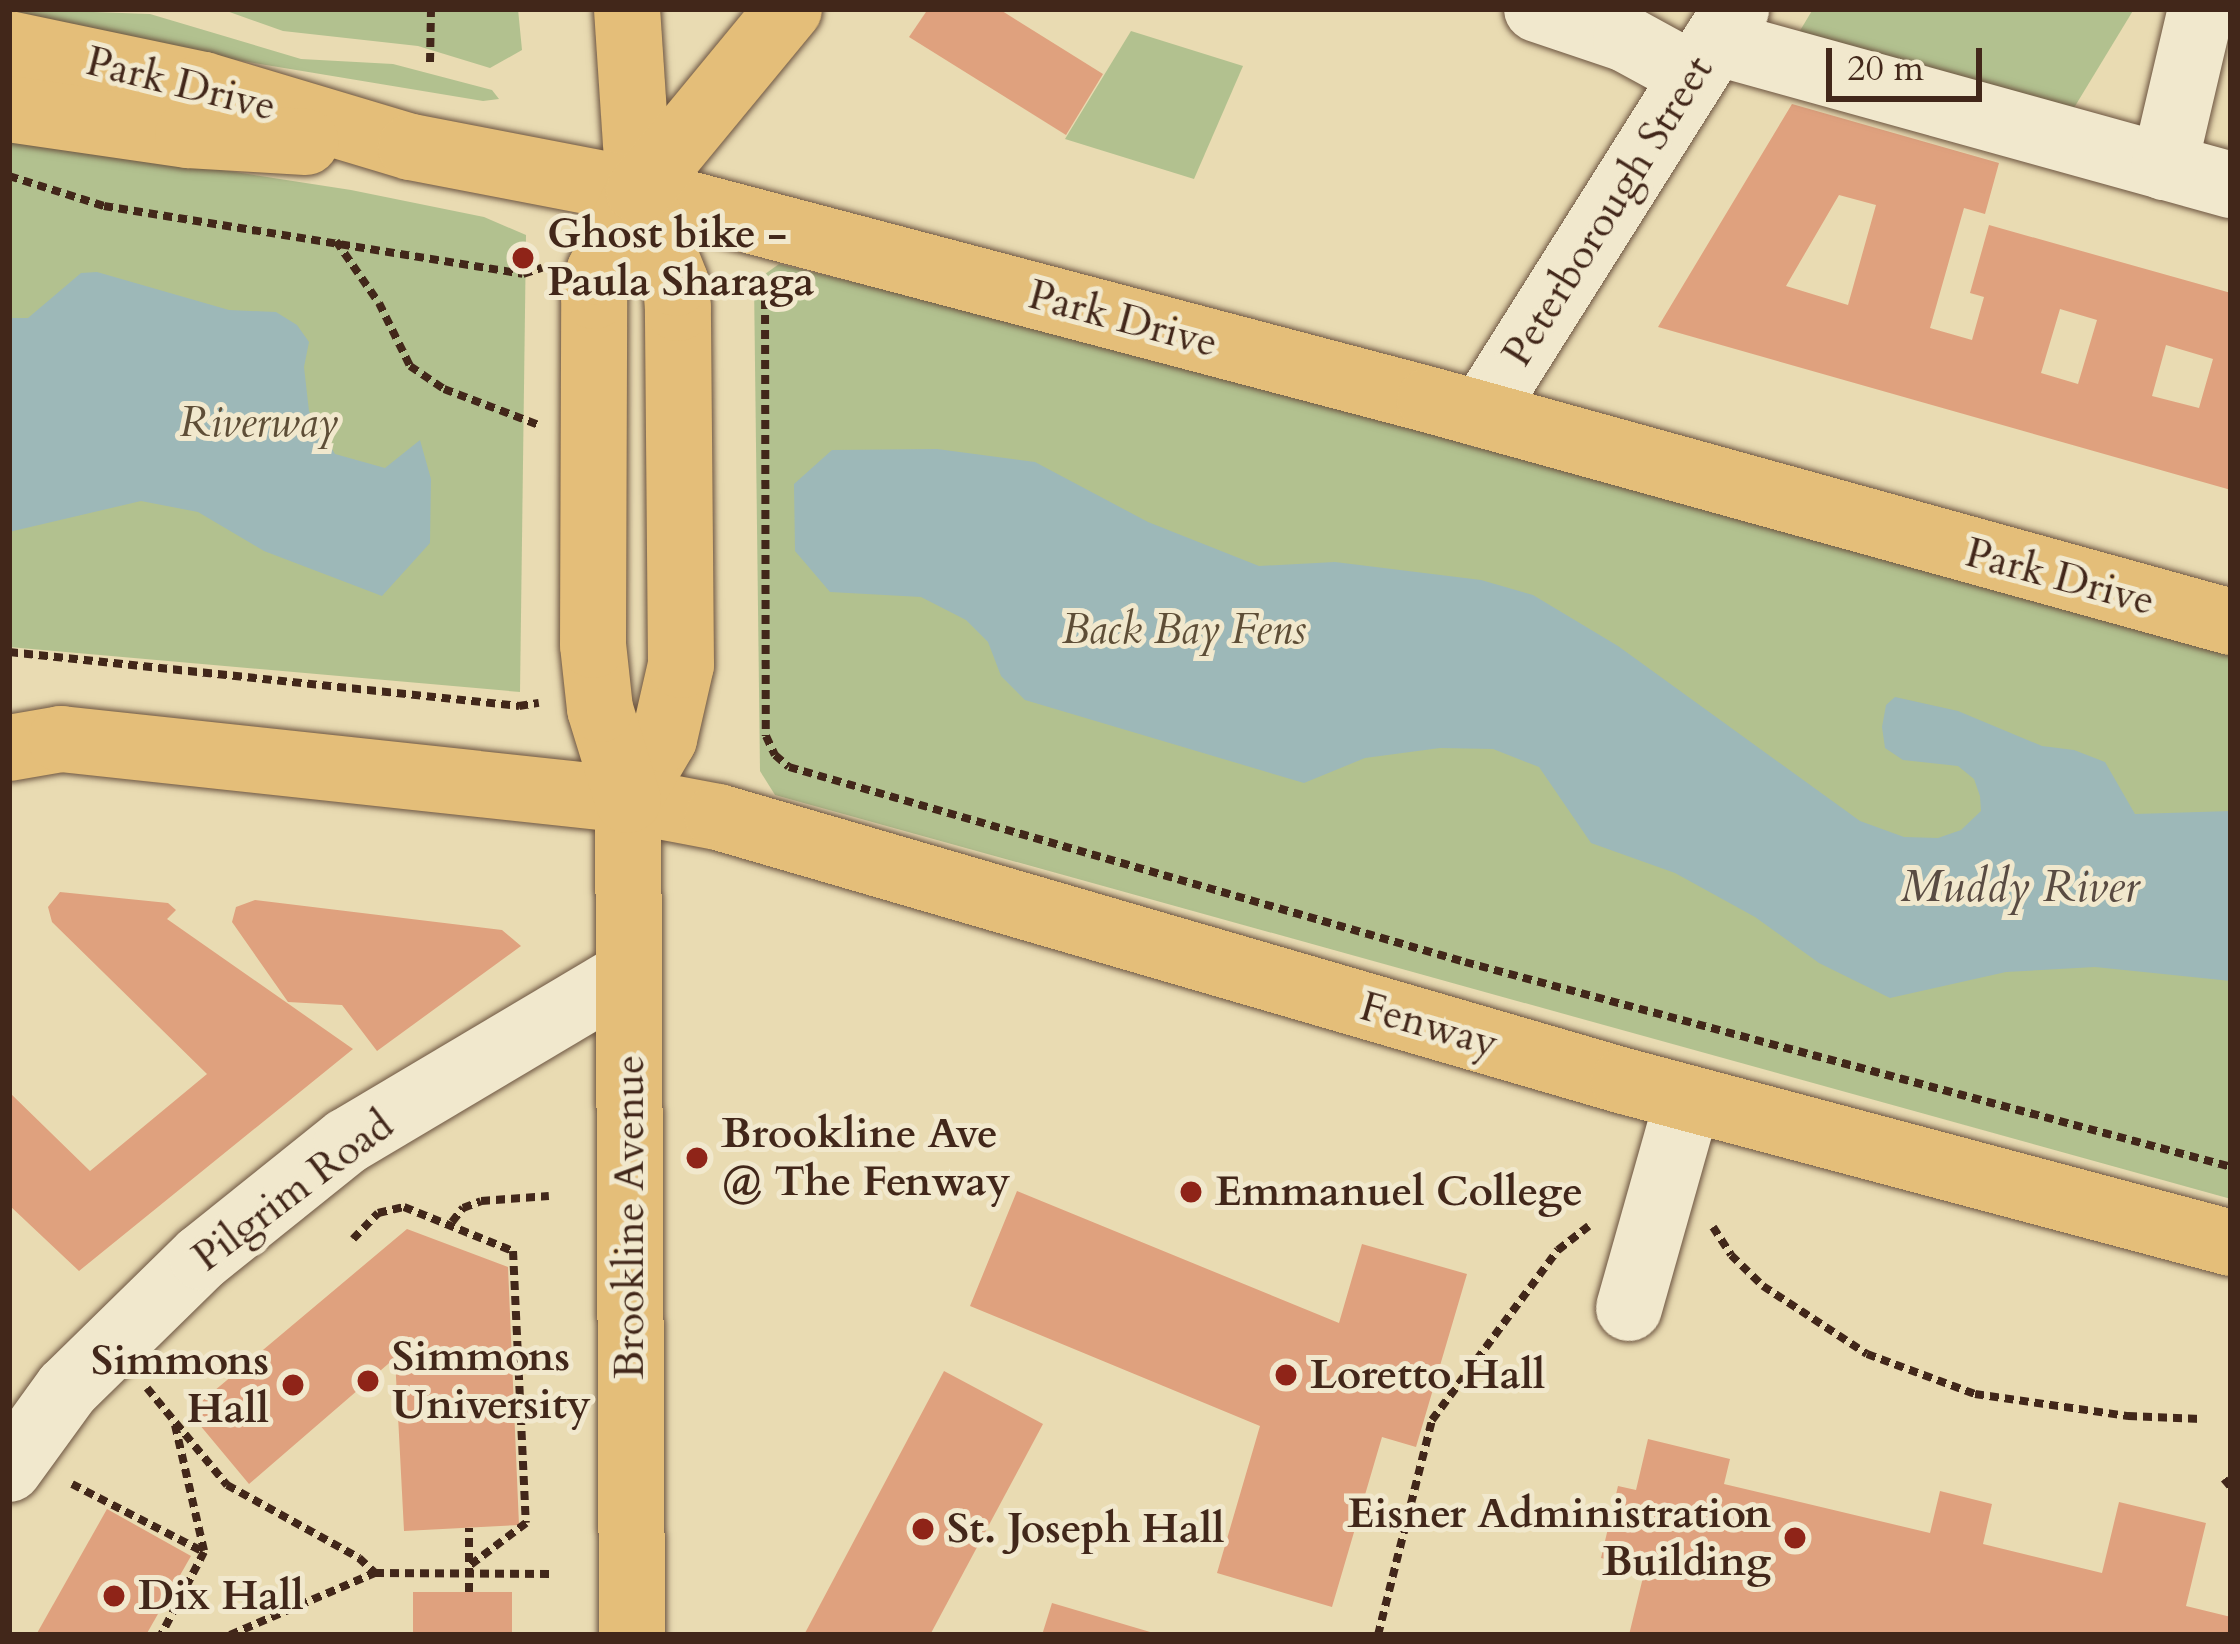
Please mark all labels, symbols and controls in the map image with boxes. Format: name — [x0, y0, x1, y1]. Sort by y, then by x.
scale bar — [1832, 24, 1988, 98]
street label: Park Drive — [81, 36, 281, 132]
text: 20 m — [1847, 44, 1924, 93]
street label: Peterborough Street — [1492, 46, 1724, 376]
place label: Ghost bike - Paula Sharaga — [547, 209, 814, 308]
marker: Ghost bike - Paula Sharaga — [510, 245, 536, 271]
street label: Park Drive — [1023, 270, 1223, 368]
park label: Riverway — [180, 398, 338, 448]
street label: Park Drive — [1960, 528, 2160, 626]
park label: Back Bay Fens — [1062, 605, 1306, 655]
water label: Muddy River — [1900, 860, 2140, 914]
street label: Fenway — [1354, 981, 1504, 1069]
street label: Brookline Avenue — [605, 1055, 655, 1379]
street label: Pilgrim Road — [183, 1100, 403, 1282]
place label: Brookline Ave @ The Fenway — [721, 1109, 1010, 1208]
marker: Brookline Ave @ The Fenway — [684, 1145, 710, 1171]
place label: Emmanuel College — [1215, 1167, 1583, 1217]
marker: Emmanuel College — [1178, 1179, 1204, 1205]
place label: Simmons University — [392, 1332, 591, 1430]
place label: Simmons Hall — [91, 1336, 269, 1434]
place label: Loretto Hall — [1310, 1350, 1545, 1400]
marker: Loretto Hall — [1273, 1362, 1299, 1388]
marker: Simmons University — [355, 1368, 381, 1394]
marker: Simmons Hall — [280, 1372, 306, 1398]
place label: Eisner Administration Building — [1347, 1489, 1771, 1588]
place label: St. Joseph Hall — [947, 1504, 1224, 1554]
marker: St. Joseph Hall — [910, 1516, 936, 1542]
marker: Eisner Administration Building — [1782, 1525, 1808, 1551]
place label: Dix Hall — [138, 1571, 304, 1621]
marker: Dix Hall — [101, 1583, 127, 1609]

